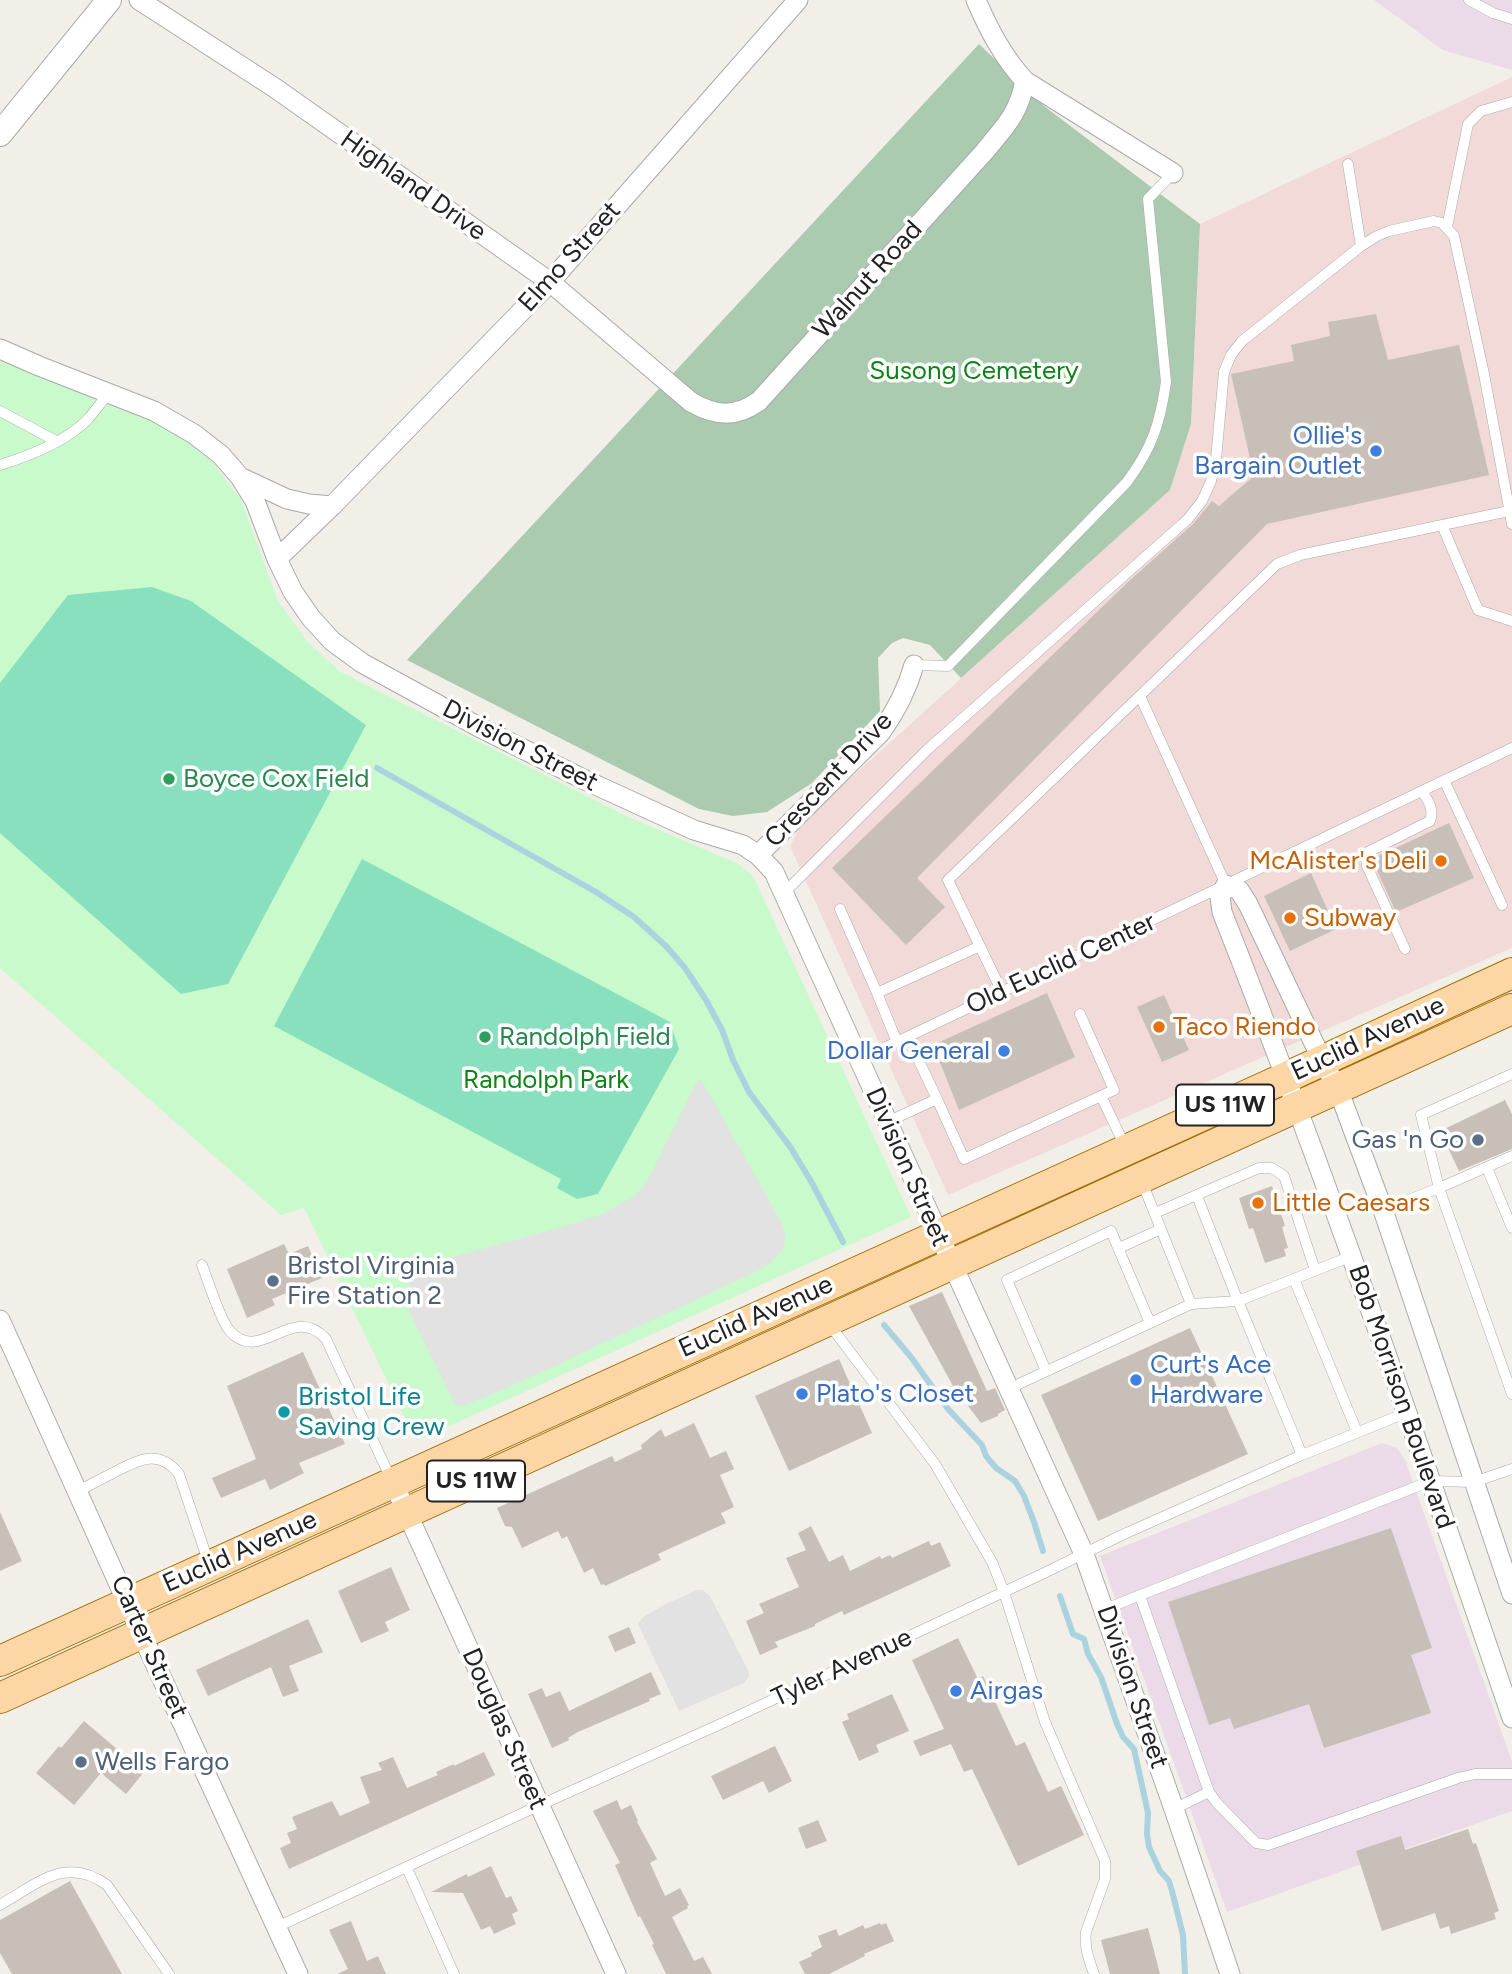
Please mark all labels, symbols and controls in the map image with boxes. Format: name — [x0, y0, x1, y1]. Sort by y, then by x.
street label: Highland Drive — [334, 124, 492, 248]
street label: Elmo Street — [512, 195, 628, 319]
street label: Walnut Road — [807, 215, 929, 345]
park label: Susong Cemetery — [869, 355, 1079, 387]
place label: Ollie's Bargain Outlet — [1194, 420, 1362, 481]
marker: Ollie's Bargain Outlet — [1368, 443, 1384, 459]
street label: Division Street — [437, 693, 603, 799]
street label: Crescent Drive — [759, 706, 899, 854]
place label: Boyce Cox Field — [183, 763, 369, 795]
marker: Boyce Cox Field — [161, 771, 177, 787]
place label: McAlister's Deli — [1249, 845, 1427, 877]
marker: McAlister's Deli — [1433, 853, 1449, 869]
place label: Subway — [1304, 902, 1396, 934]
street label: Old Euclid Center — [961, 907, 1161, 1021]
marker: Subway — [1282, 910, 1298, 926]
street label: Euclid Avenue — [1287, 990, 1449, 1088]
place label: Taco Riendo — [1173, 1011, 1316, 1043]
marker: Taco Riendo — [1151, 1019, 1167, 1035]
place label: Randolph Field — [499, 1021, 671, 1053]
marker: Randolph Field — [477, 1029, 493, 1045]
place label: Dollar General — [827, 1035, 990, 1067]
marker: Dollar General — [996, 1043, 1012, 1059]
park label: Randolph Park — [463, 1064, 629, 1096]
street label: Division Street — [858, 1083, 956, 1251]
road number: US 11W — [1176, 1084, 1274, 1126]
place label: Gas 'n Go — [1351, 1124, 1464, 1156]
marker: Gas 'n Go — [1470, 1132, 1486, 1148]
place label: Little Caesars — [1272, 1187, 1430, 1219]
marker: Little Caesars — [1250, 1195, 1266, 1211]
place label: Bristol Virginia Fire Station 2 — [287, 1250, 455, 1312]
street label: Bob Morrison Boulevard — [1341, 1261, 1461, 1533]
street label: Euclid Avenue — [674, 1269, 838, 1365]
marker: Bristol Virginia Fire Station 2 — [265, 1273, 281, 1289]
place label: Curt's Ace Hardware — [1150, 1349, 1271, 1410]
marker: Curt's Ace Hardware — [1128, 1372, 1144, 1388]
place label: Plato's Closet — [816, 1378, 974, 1410]
place label: Bristol Life Saving Crew — [298, 1381, 445, 1442]
marker: Plato's Closet — [794, 1386, 810, 1402]
marker: Bristol Life Saving Crew — [276, 1404, 292, 1420]
road number: US 11W — [427, 1461, 525, 1502]
street label: Euclid Avenue — [158, 1504, 322, 1600]
street label: Carter Street — [104, 1571, 194, 1723]
street label: Division Street — [1090, 1601, 1174, 1773]
street label: Tyler Avenue — [767, 1622, 917, 1714]
street label: Douglas Street — [455, 1644, 553, 1814]
place label: Airgas — [970, 1675, 1043, 1707]
marker: Airgas — [948, 1683, 964, 1699]
place label: Wells Fargo — [95, 1746, 229, 1778]
marker: Wells Fargo — [73, 1754, 89, 1770]

